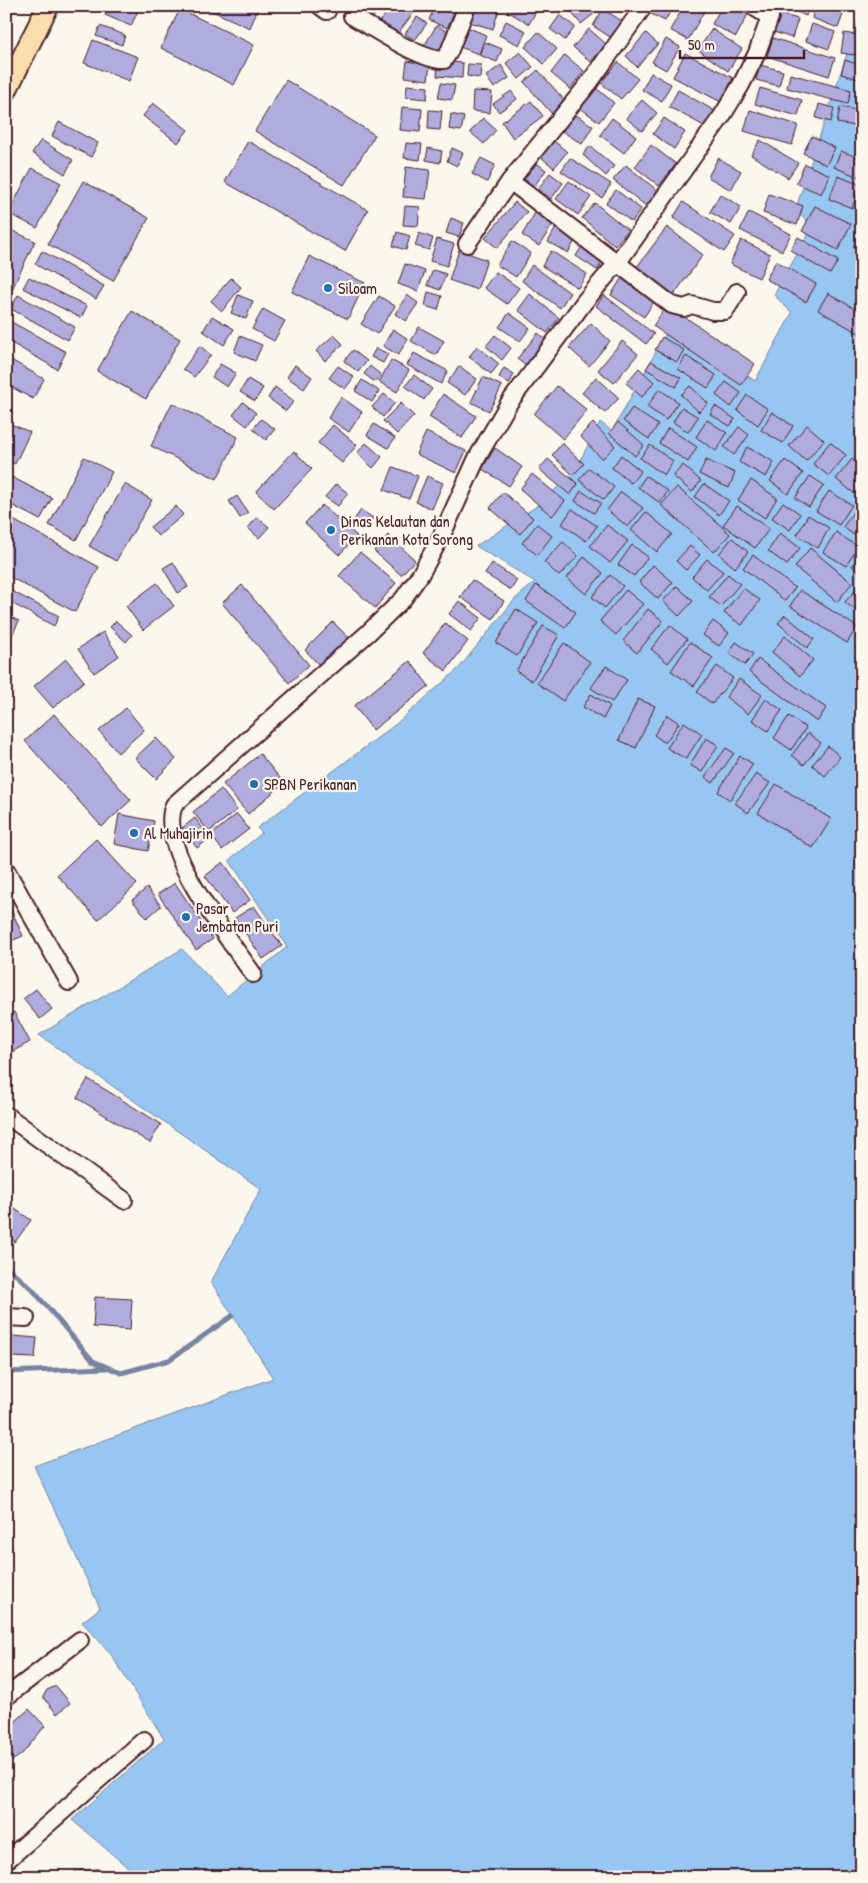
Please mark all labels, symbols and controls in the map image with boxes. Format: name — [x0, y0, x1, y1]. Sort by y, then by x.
scale bar — [680, 28, 804, 60]
text: 50 m — [688, 34, 715, 55]
place label: Siloam — [338, 277, 377, 299]
marker: Siloam — [322, 282, 334, 294]
place label: Dinas Kelautan dan Perikanan Kota Sorong — [341, 510, 473, 550]
marker: Dinas Kelautan dan Perikanan Kota Sorong — [325, 524, 337, 536]
place label: SPBN Perikanan — [264, 773, 357, 795]
marker: SPBN Perikanan — [248, 778, 260, 790]
place label: Al Muhajirin — [144, 822, 213, 844]
marker: Al Muhajirin — [128, 827, 140, 839]
place label: Pasar Jembatan Puri — [196, 897, 279, 937]
marker: Pasar Jembatan Puri — [180, 911, 192, 923]

